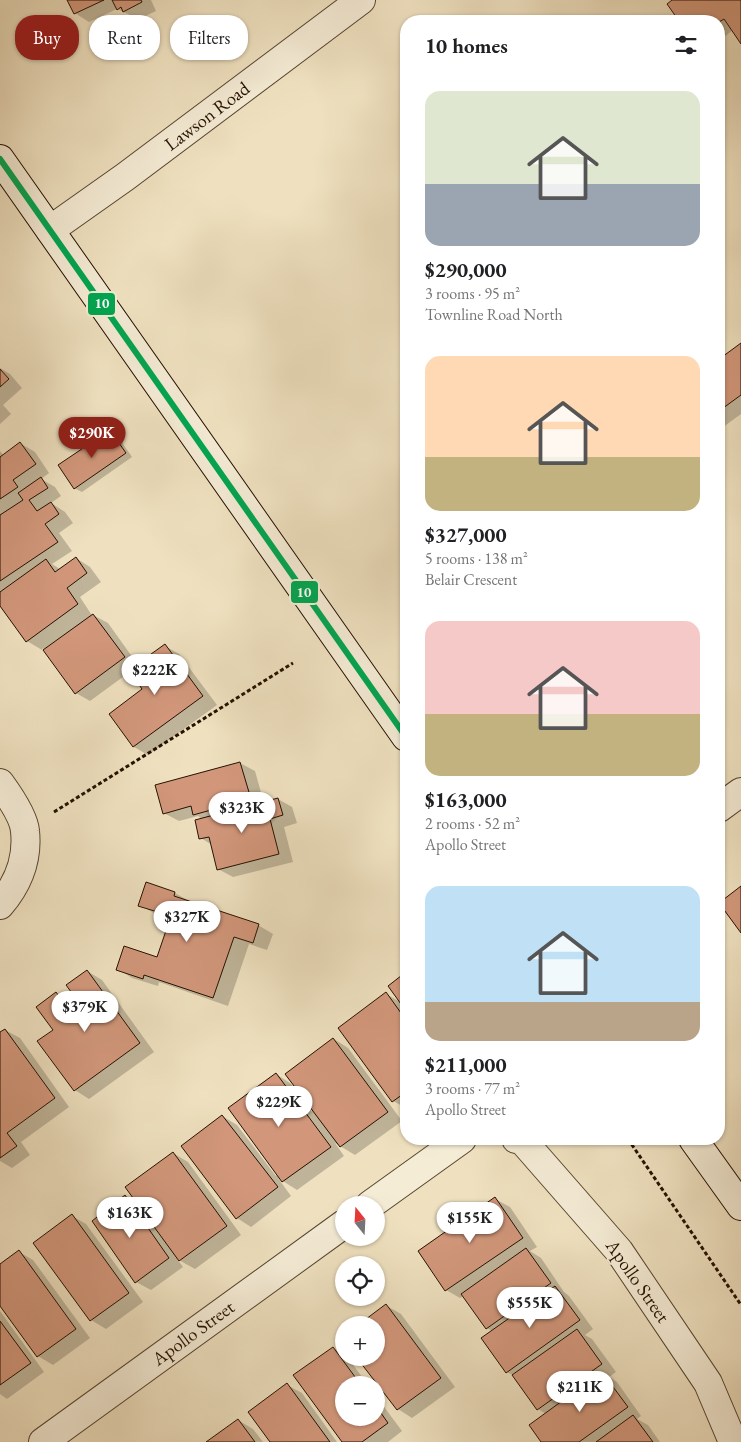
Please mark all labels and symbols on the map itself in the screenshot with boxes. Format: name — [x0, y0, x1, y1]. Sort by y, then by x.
street label: Lawson Road — [159, 76, 255, 156]
line badge: 10 — [87, 292, 116, 316]
text: 10 — [95, 294, 110, 312]
pin: $290K — [57, 416, 127, 459]
line badge: 10 — [290, 580, 319, 604]
text: 10 — [297, 583, 312, 601]
pin: $222K — [120, 654, 190, 696]
pin: $323K — [207, 792, 277, 834]
pin: $327K — [152, 900, 222, 943]
pin: $379K — [50, 990, 120, 1033]
pin: $229K — [244, 1086, 314, 1128]
pin: $163K — [95, 1196, 165, 1239]
north arrow — [335, 1196, 385, 1246]
pin: $155K — [435, 1202, 505, 1244]
street label: Apollo Street — [600, 1234, 676, 1328]
pin: $555K — [495, 1286, 565, 1329]
street label: Apollo Street — [146, 1295, 239, 1372]
pin: $211K — [545, 1370, 615, 1413]

